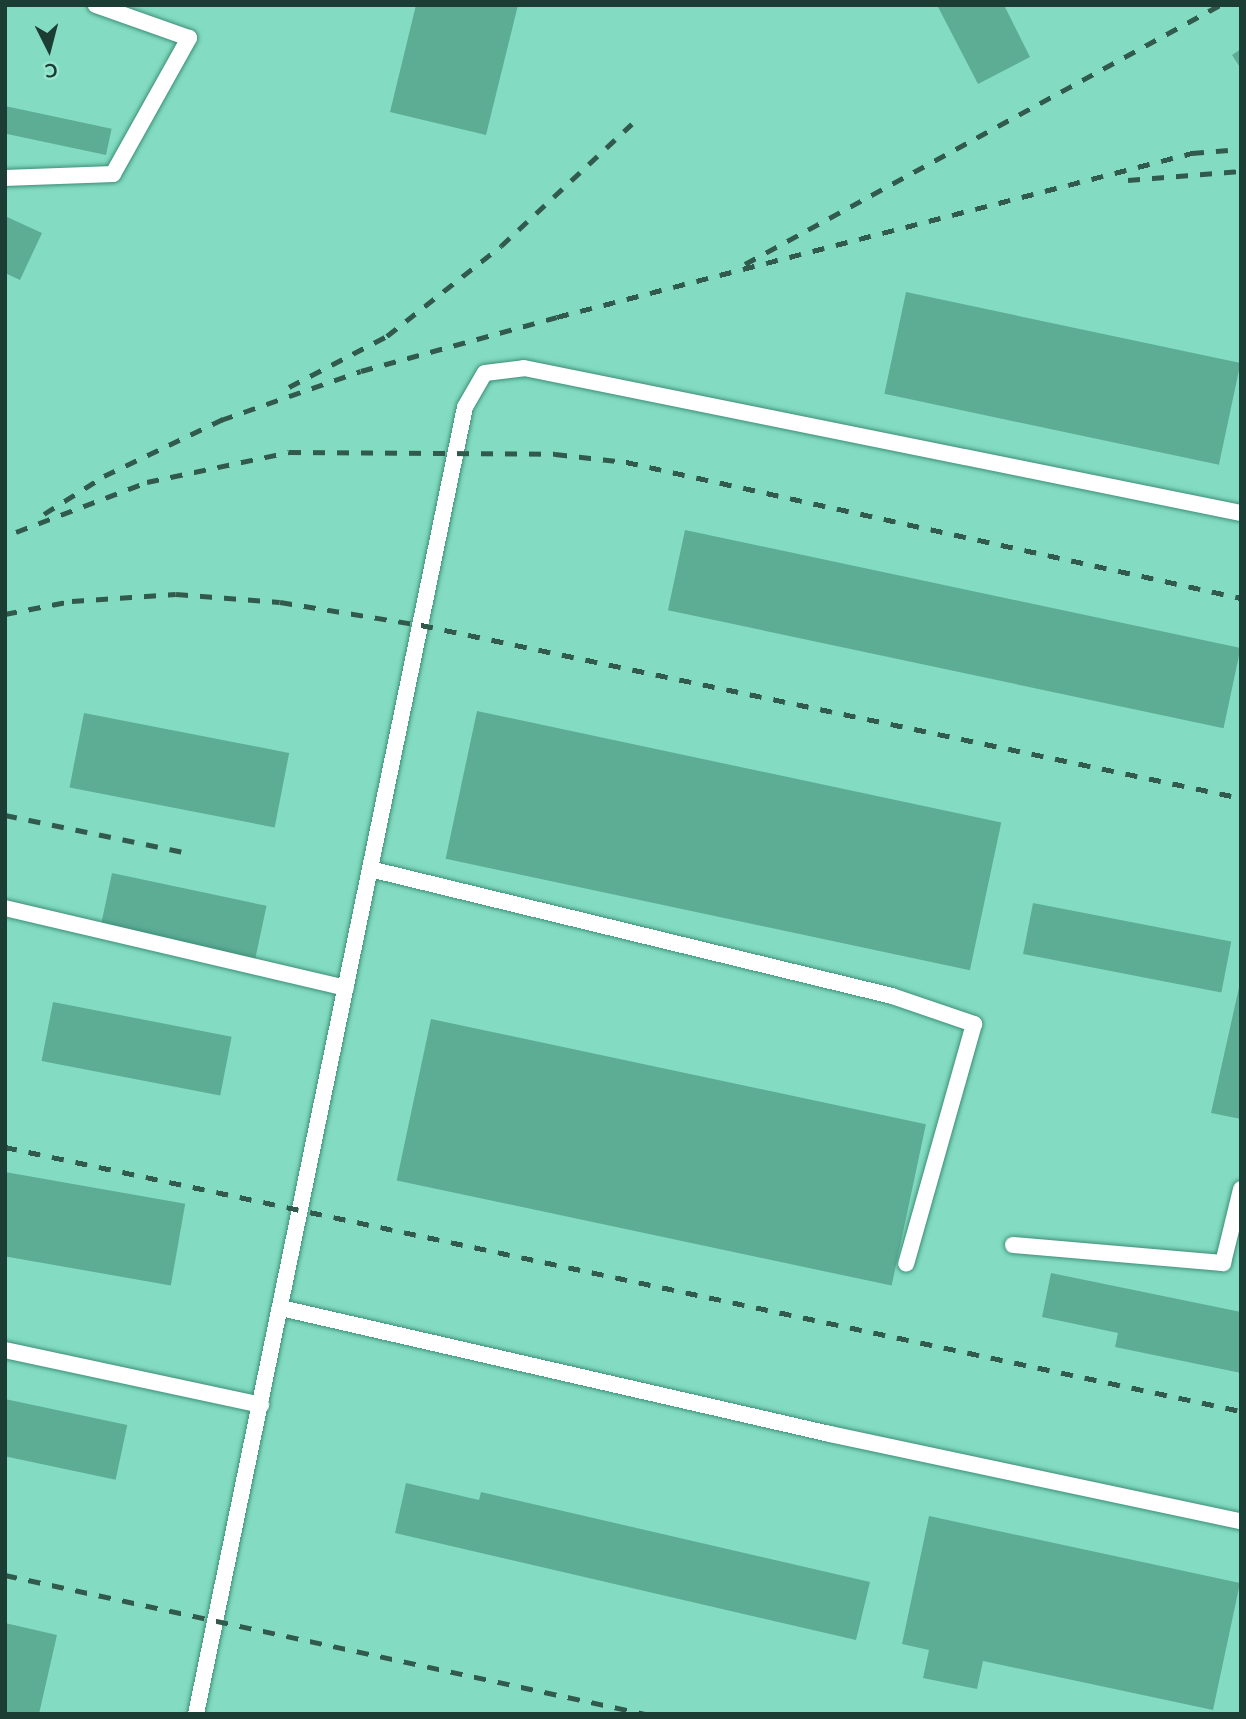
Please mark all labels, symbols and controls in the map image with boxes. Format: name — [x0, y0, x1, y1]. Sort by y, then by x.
north arrow — [14, 14, 84, 84]
text: С — [43, 56, 59, 83]

